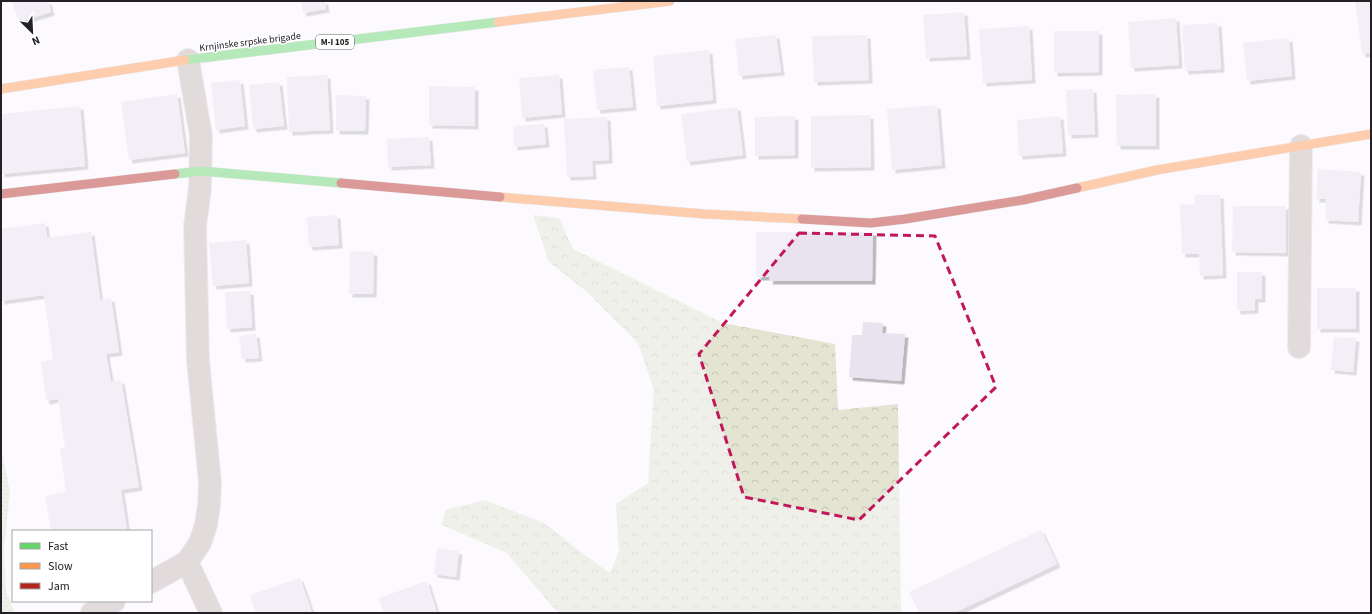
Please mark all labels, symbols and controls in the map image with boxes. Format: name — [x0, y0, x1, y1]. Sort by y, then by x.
north arrow — [12, 12, 52, 52]
street label: Krnjinske srpske brigade — [199, 29, 302, 55]
text: N — [29, 32, 42, 49]
road number: M-I 105 — [316, 35, 354, 49]
legend — [12, 530, 152, 602]
text: Fast — [48, 538, 68, 555]
text: Slow — [48, 558, 73, 575]
text: Jam — [48, 578, 70, 595]

